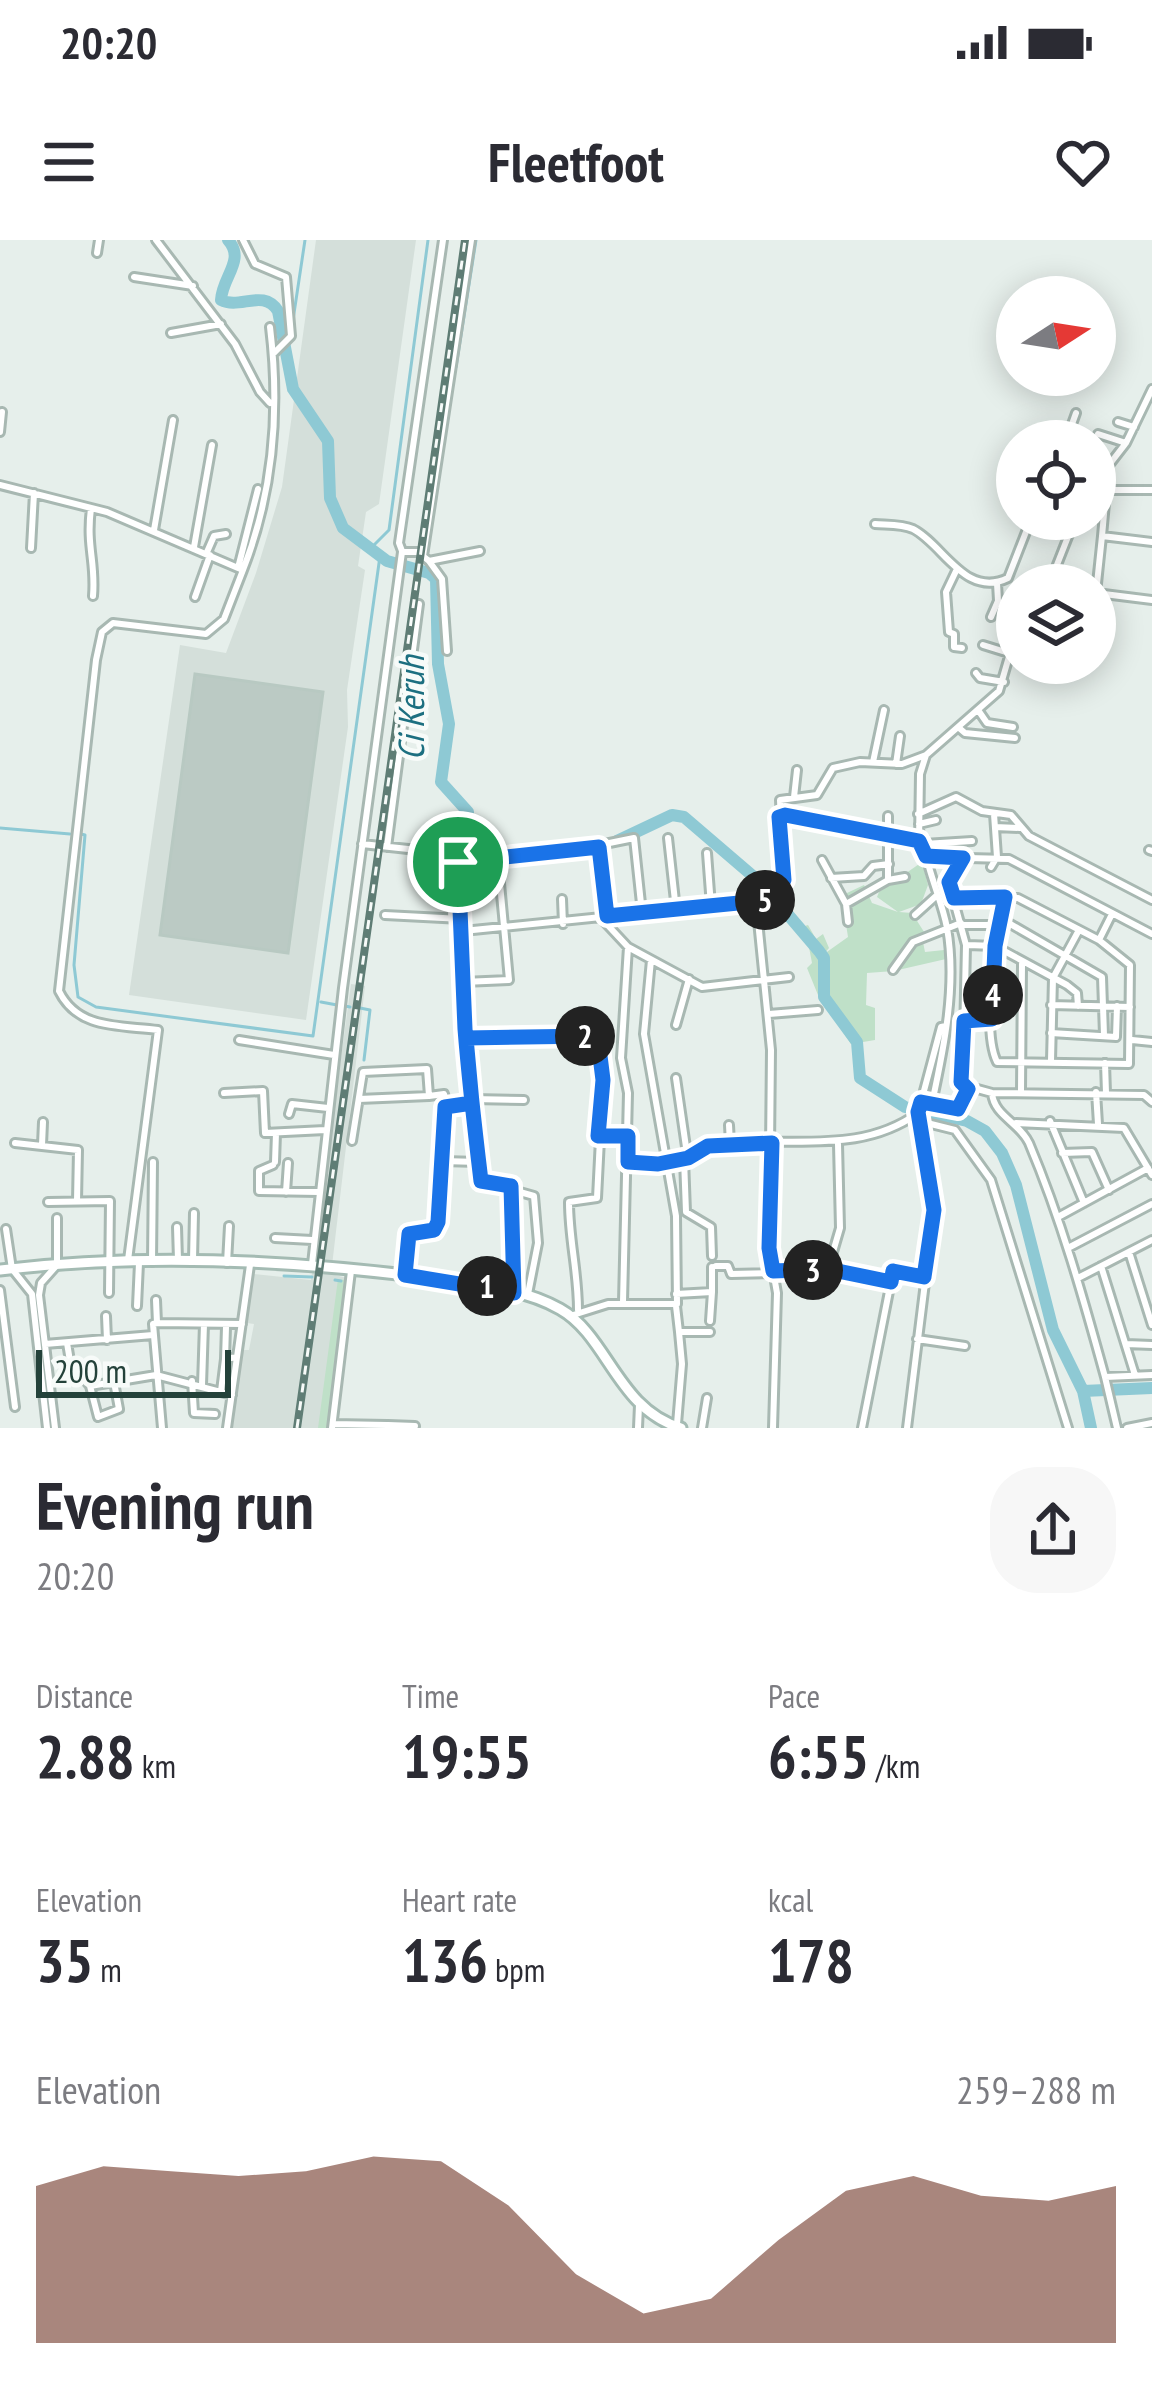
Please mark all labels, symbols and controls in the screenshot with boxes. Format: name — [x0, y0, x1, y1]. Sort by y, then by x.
text: 20:20 — [60, 13, 157, 71]
text: Fleetfoot — [488, 127, 664, 197]
icon: menu — [36, 129, 102, 195]
icon: heart — [1050, 129, 1116, 195]
north arrow — [996, 276, 1116, 396]
map controls — [996, 276, 1116, 684]
button: locate — [996, 420, 1116, 540]
button: layers — [996, 564, 1116, 684]
water label: Ci Keruh — [387, 654, 434, 760]
pin — [407, 811, 509, 913]
icon: arrive — [425, 829, 491, 895]
pin: 5 — [735, 870, 795, 930]
text: 5 — [757, 878, 773, 921]
pin: 4 — [963, 965, 1023, 1025]
text: 4 — [985, 973, 1001, 1016]
pin: 2 — [555, 1006, 615, 1066]
text: 2 — [577, 1014, 593, 1057]
pin: 3 — [783, 1240, 843, 1300]
text: 3 — [805, 1248, 821, 1291]
pin: 1 — [457, 1256, 517, 1316]
text: 1 — [479, 1264, 495, 1307]
scale bar — [36, 1344, 231, 1397]
text: 200 m — [54, 1349, 127, 1392]
text: Evening run — [36, 1462, 314, 1547]
button: share — [990, 1467, 1116, 1593]
text: 20:20 — [36, 1550, 114, 1601]
text: Distance — [36, 1674, 133, 1717]
text: Time — [402, 1674, 459, 1717]
text: Pace — [768, 1674, 820, 1717]
text: 2.88 — [36, 1717, 135, 1795]
text: 19:55 — [402, 1717, 532, 1795]
text: 6:55 — [768, 1717, 869, 1795]
text: km — [135, 1744, 176, 1787]
text: /km — [869, 1744, 920, 1787]
text: Elevation — [36, 1878, 142, 1921]
text: Heart rate — [402, 1878, 517, 1921]
text: kcal — [768, 1878, 813, 1921]
text: 35 — [36, 1921, 93, 1999]
text: 136 — [402, 1921, 488, 1999]
text: 178 — [768, 1921, 854, 1999]
text: m — [93, 1948, 122, 1991]
text: bpm — [488, 1948, 545, 1991]
text: Elevation — [36, 2064, 161, 2115]
text: 259–288 m — [956, 2064, 1116, 2115]

